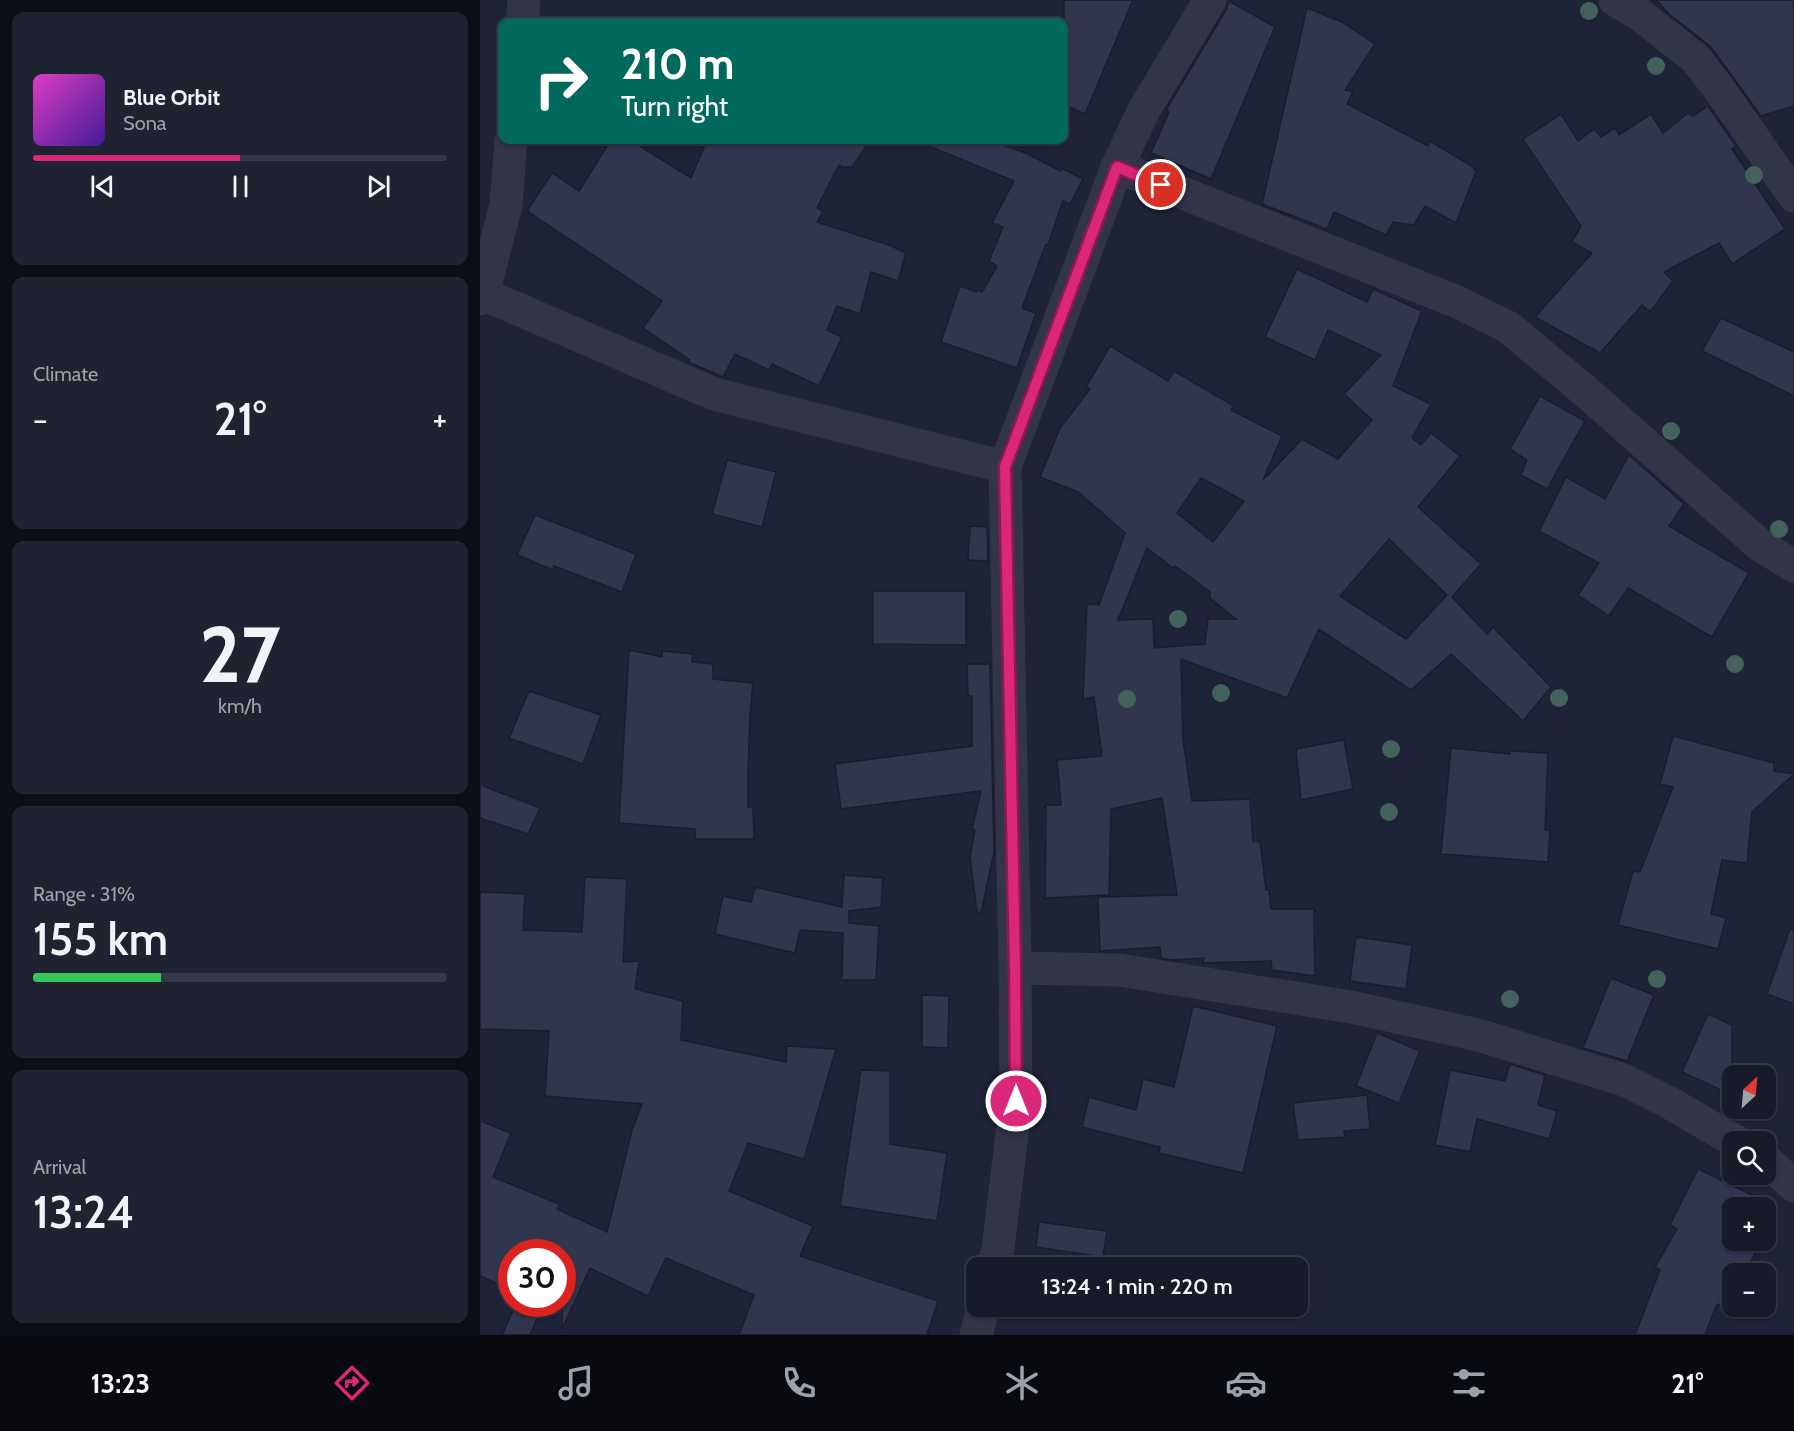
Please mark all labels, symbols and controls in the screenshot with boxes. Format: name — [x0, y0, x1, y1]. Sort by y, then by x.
text: 210 m — [621, 38, 734, 90]
icon: right — [522, 42, 600, 120]
text: Blue Orbit — [123, 84, 220, 111]
text: Turn right — [621, 90, 728, 123]
text: Sona — [123, 111, 166, 135]
pin — [1135, 159, 1186, 210]
icon: arrive — [1144, 168, 1177, 201]
icon: previous — [86, 170, 119, 203]
icon: pause — [224, 170, 257, 203]
icon: next — [362, 170, 395, 203]
text: Climate — [33, 362, 98, 386]
text: 21° — [214, 392, 266, 446]
text: − — [33, 399, 48, 439]
text: + — [432, 399, 447, 439]
text: 27 — [199, 607, 281, 702]
text: km/h — [218, 694, 262, 718]
text: Range · 31% — [33, 882, 135, 906]
text: 155 km — [33, 912, 168, 966]
north arrow — [1722, 1065, 1776, 1119]
map controls — [1722, 1065, 1776, 1317]
position arrow — [984, 1069, 1048, 1133]
button: search — [1722, 1131, 1776, 1185]
text: Arrival — [33, 1155, 86, 1179]
text: 13:24 — [33, 1185, 134, 1239]
button: + — [1722, 1197, 1776, 1251]
speed limit sign: 30 — [498, 1239, 576, 1317]
button: − — [1722, 1263, 1776, 1317]
text: 13:24 · 1 min · 220 m — [1041, 1273, 1233, 1300]
icon: directions — [331, 1362, 373, 1404]
icon: music — [555, 1362, 597, 1404]
icon: phone — [778, 1362, 820, 1404]
icon: climate — [1001, 1362, 1043, 1404]
icon: car — [1225, 1362, 1267, 1404]
icon: filters — [1448, 1362, 1490, 1404]
text: 13:23 — [91, 1367, 150, 1400]
text: 21° — [1671, 1367, 1703, 1400]

